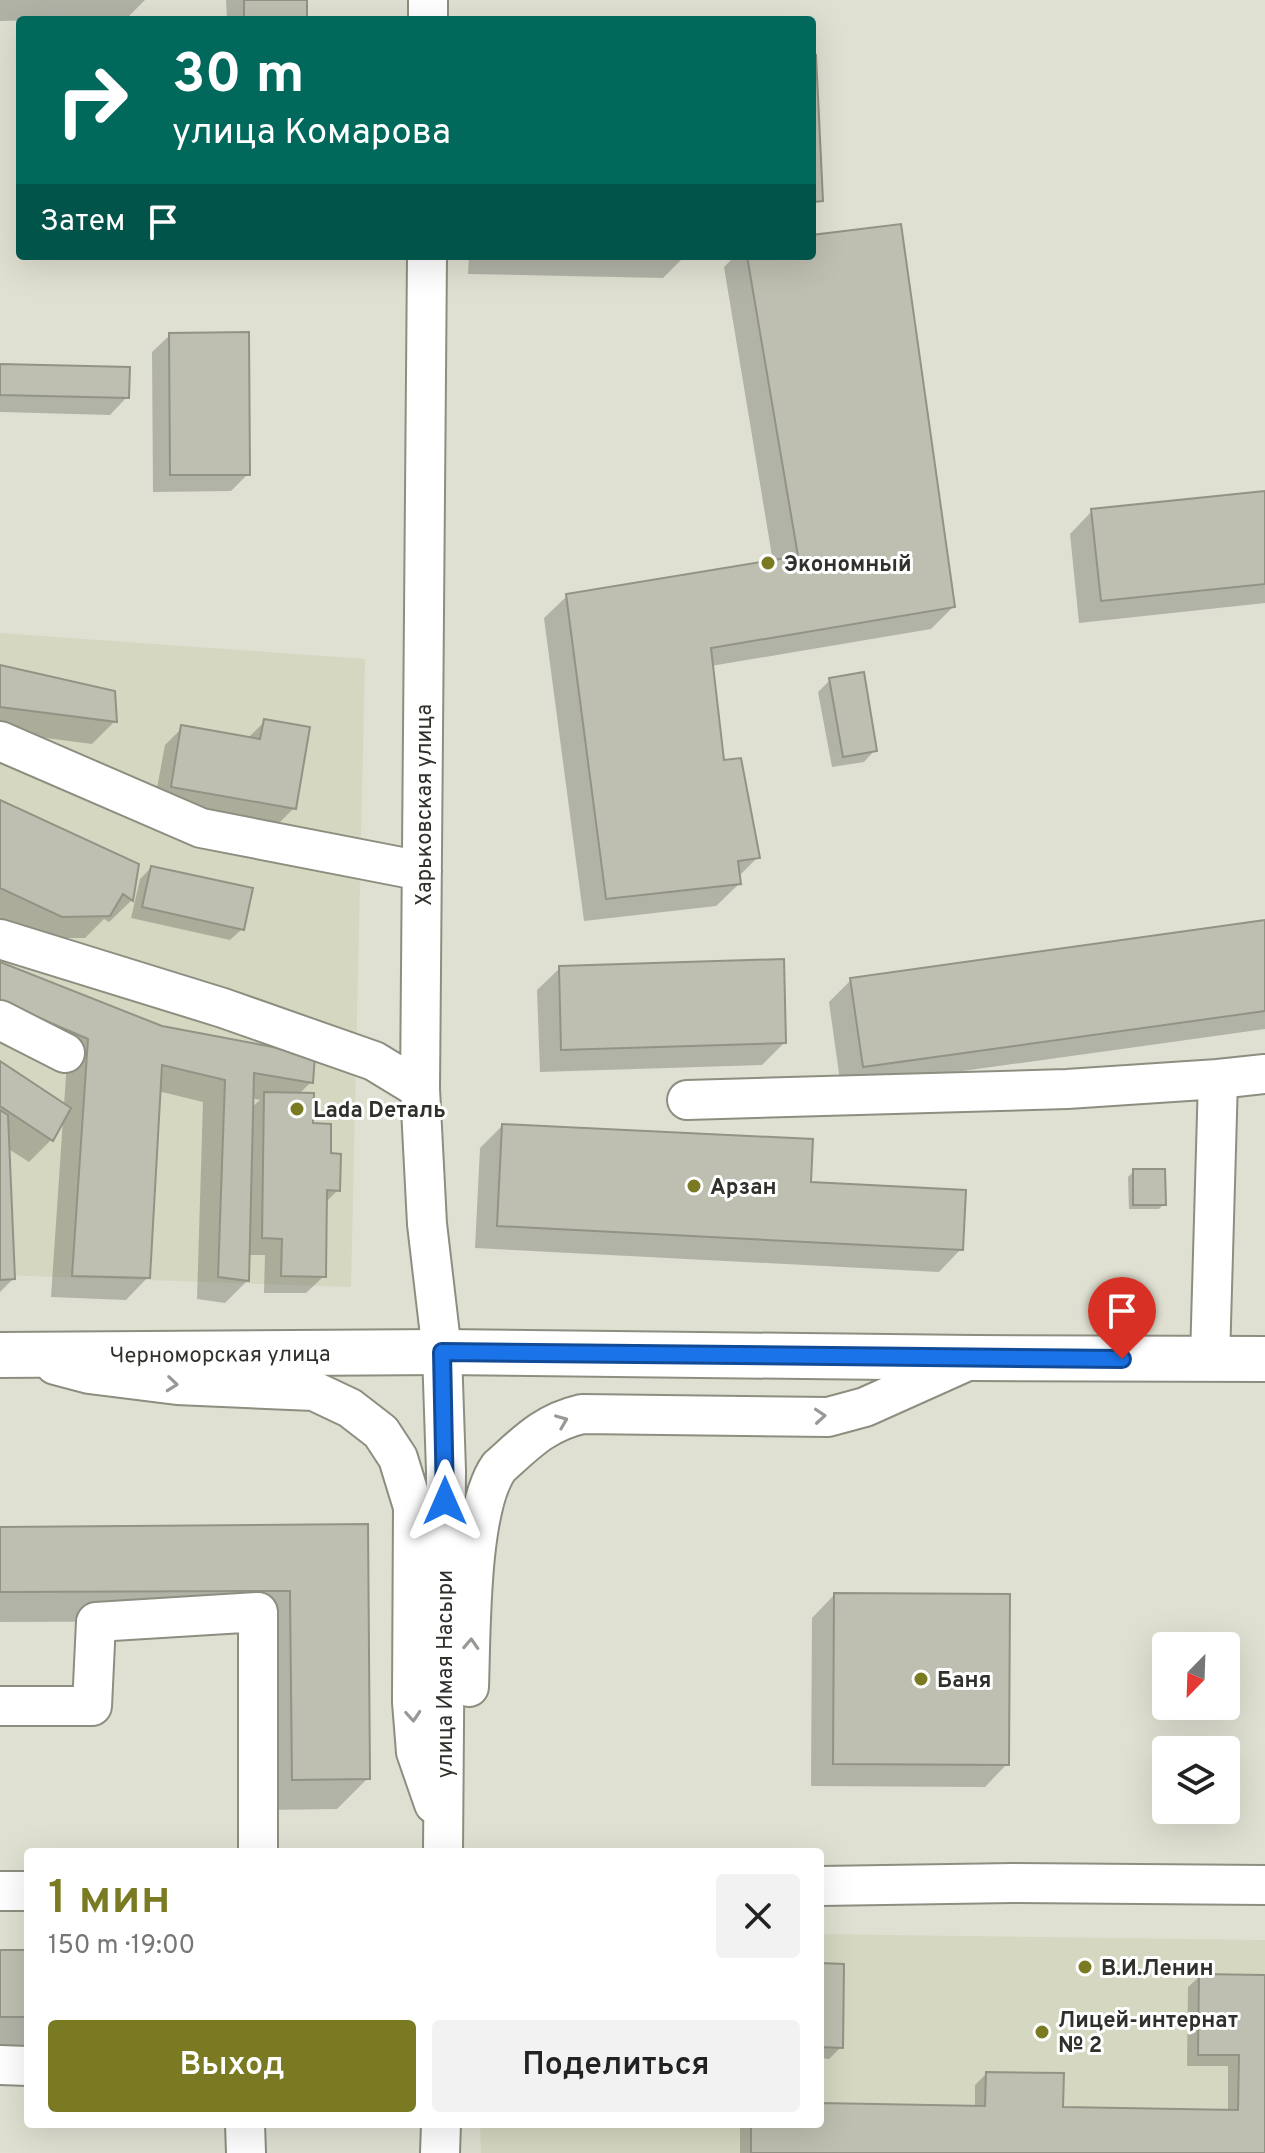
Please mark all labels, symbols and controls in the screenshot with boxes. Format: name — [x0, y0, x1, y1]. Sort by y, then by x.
text: 30 m — [172, 42, 305, 112]
icon: right — [40, 48, 144, 152]
text: улица Комарова — [172, 111, 451, 157]
icon: arrive — [141, 200, 185, 244]
text: Затем — [40, 204, 125, 241]
place label: Экономный — [784, 552, 912, 579]
marker: Экономный — [759, 554, 777, 572]
street label: Харьковская улица — [412, 704, 439, 906]
place label: Lada Dеталь — [313, 1098, 446, 1125]
marker: Lada Dеталь — [288, 1100, 306, 1118]
place label: Арзан — [710, 1175, 777, 1202]
marker: Арзан — [685, 1177, 703, 1195]
pin — [1088, 1277, 1156, 1359]
icon: arrive — [1100, 1289, 1144, 1333]
street label: Черноморская улица — [109, 1342, 331, 1370]
one-way arrow — [166, 1376, 179, 1393]
one-way arrow — [814, 1408, 827, 1425]
one-way arrow — [554, 1414, 568, 1431]
position arrow — [403, 1459, 487, 1543]
street label: улица Имая Насыри — [433, 1570, 460, 1778]
north arrow — [1152, 1632, 1240, 1720]
map controls — [1152, 1632, 1240, 1824]
one-way arrow — [462, 1637, 479, 1650]
place label: Баня — [937, 1668, 991, 1695]
marker: Баня — [912, 1670, 930, 1688]
one-way arrow — [404, 1710, 421, 1723]
button: layers — [1152, 1736, 1240, 1824]
text: 1 мин — [48, 1870, 171, 1930]
button: close — [716, 1874, 800, 1958]
text: 150 m · 19:00 — [48, 1930, 195, 1963]
place label: В.И.Ленин — [1101, 1956, 1213, 1983]
marker: В.И.Ленин — [1076, 1958, 1094, 1976]
place label: Лицей-интернат № 2 — [1058, 2008, 1238, 2060]
button: Выход — [48, 2020, 416, 2112]
button: Поделиться — [432, 2020, 800, 2112]
marker: Лицей-интернат № 2 — [1033, 2023, 1051, 2041]

